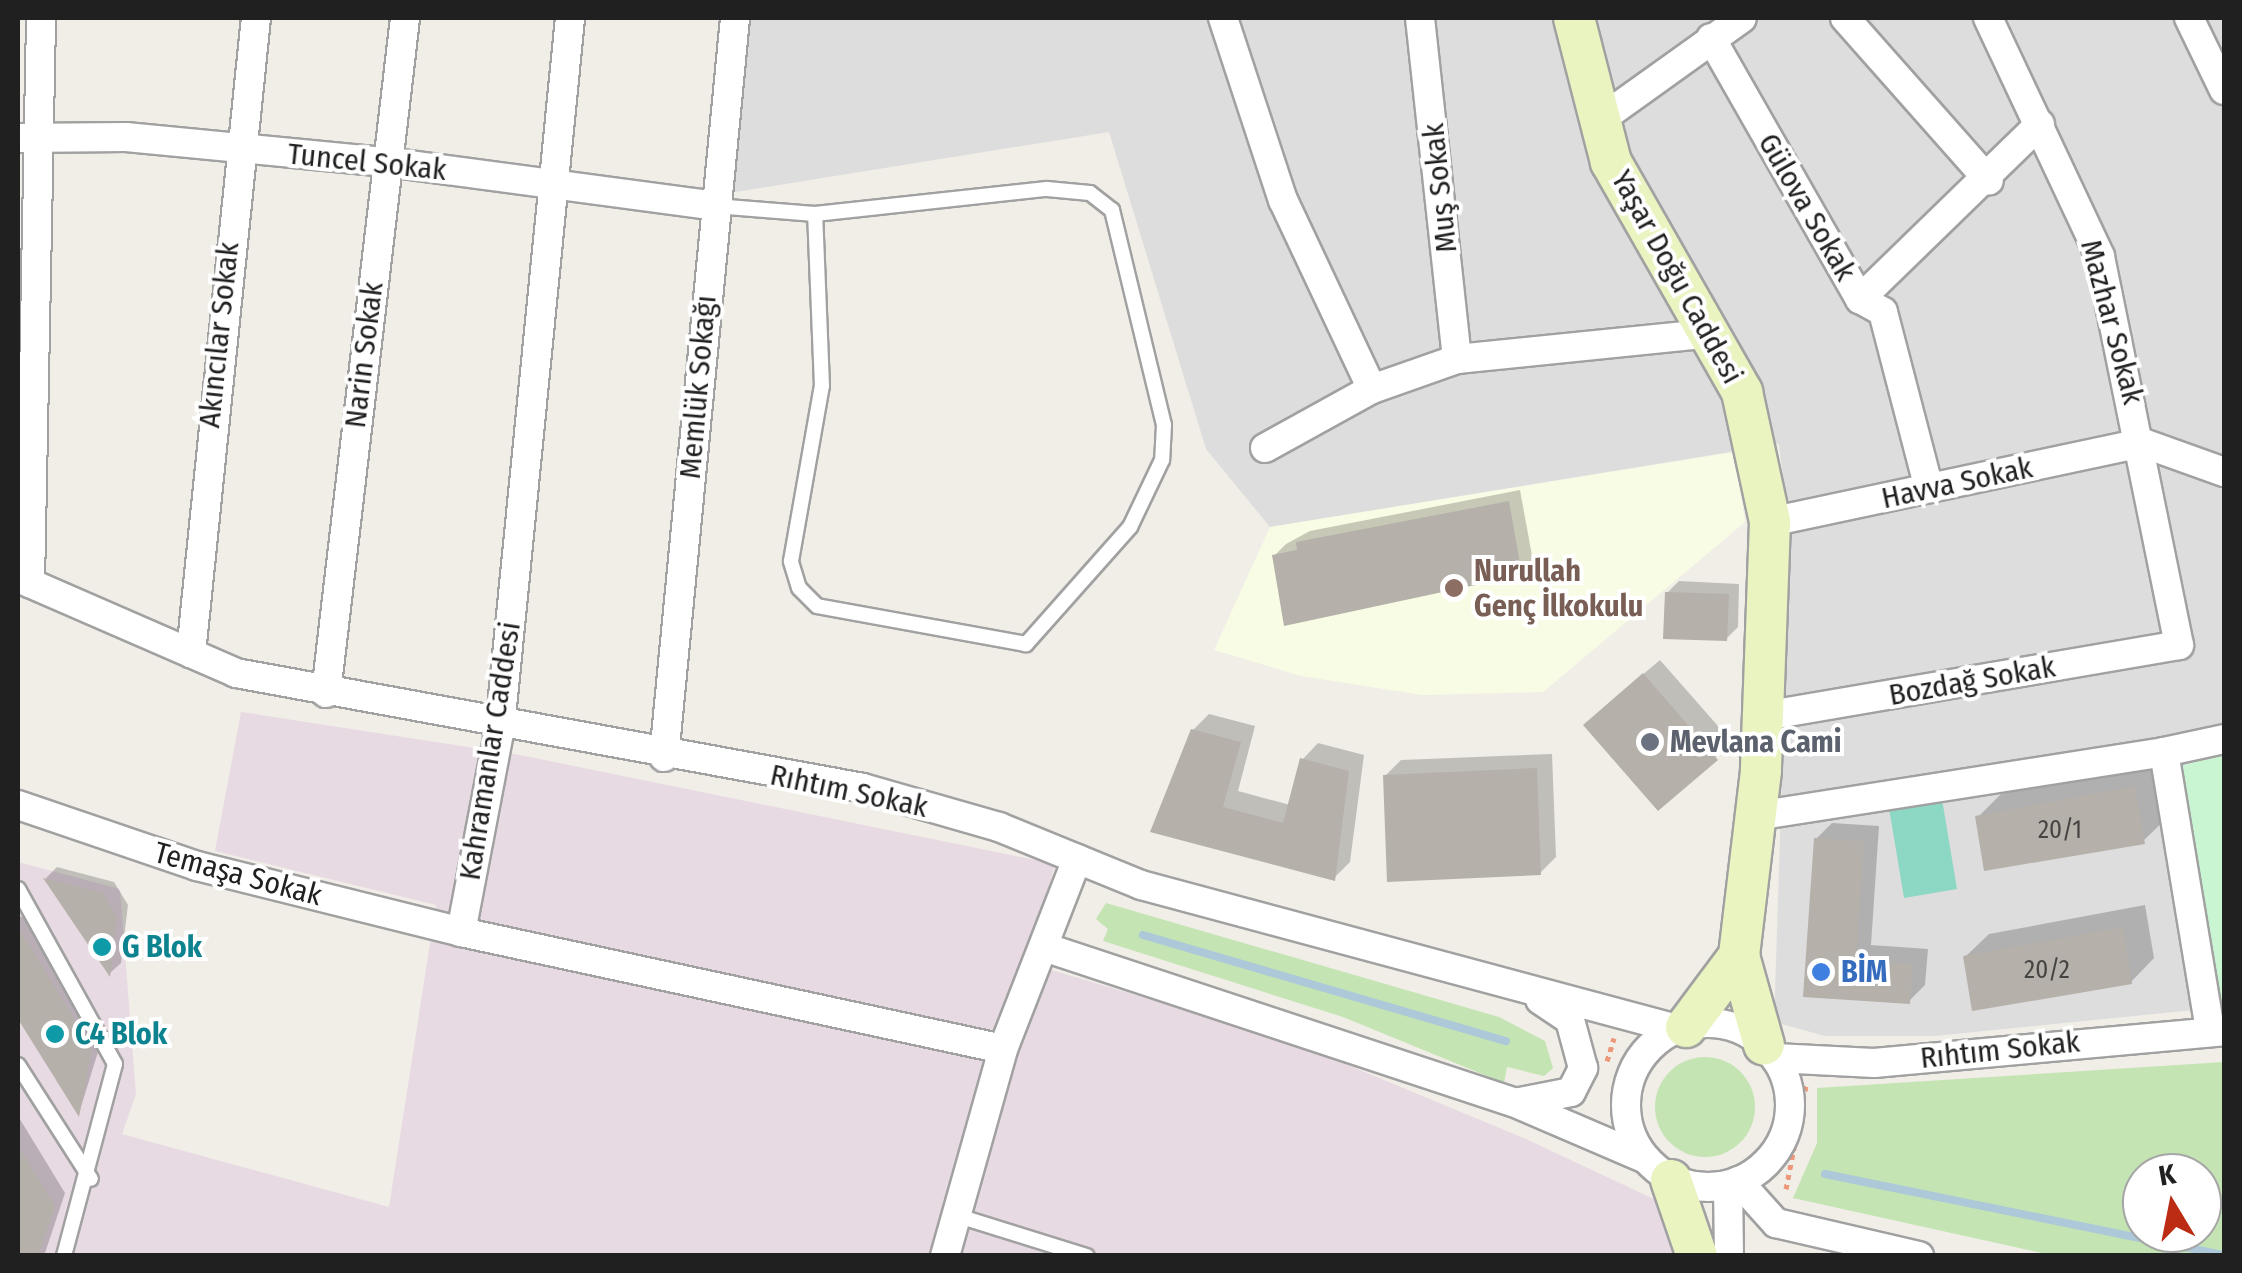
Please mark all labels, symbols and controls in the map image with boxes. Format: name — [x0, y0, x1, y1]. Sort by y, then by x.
street label: Muş Sokak — [1415, 122, 1465, 254]
street label: Gülova Sokak — [1750, 127, 1864, 287]
street label: Tuncel Sokak — [286, 136, 448, 188]
street label: Yaşar Doğu Caddesi — [1603, 164, 1751, 390]
street label: Mazhar Sokak — [2073, 236, 2151, 408]
street label: Akıncılar Sokak — [191, 240, 247, 430]
street label: Narin Sokak — [337, 280, 391, 430]
street label: Memlük Sokağı — [672, 294, 724, 480]
street label: Havva Sokak — [1878, 449, 2036, 517]
place label: Nurullah Genç İlkokulu — [1474, 553, 1643, 624]
marker: Nurullah Genç İlkokulu — [1443, 577, 1465, 599]
street label: Kahramanlar Caddesi — [452, 619, 528, 883]
street label: Bozdağ Sokak — [1886, 649, 2058, 713]
place label: Mevlana Cami — [1670, 724, 1841, 760]
marker: Mevlana Cami — [1639, 731, 1661, 753]
street label: Rıhtım Sokak — [767, 757, 931, 825]
house number: 20/1 — [2038, 815, 2082, 845]
street label: Temaşa Sokak — [150, 834, 326, 914]
place label: G Blok — [122, 929, 202, 965]
marker: G Blok — [91, 936, 113, 958]
place label: BİM — [1841, 954, 1887, 990]
house number: 20/2 — [2024, 955, 2070, 985]
marker: BİM — [1810, 961, 1832, 983]
place label: C4 Blok — [75, 1016, 167, 1052]
marker: C4 Blok — [44, 1023, 66, 1045]
street label: Rıhtım Sokak — [1919, 1024, 2081, 1076]
north arrow — [2122, 1153, 2222, 1253]
text: K — [2156, 1157, 2178, 1193]

